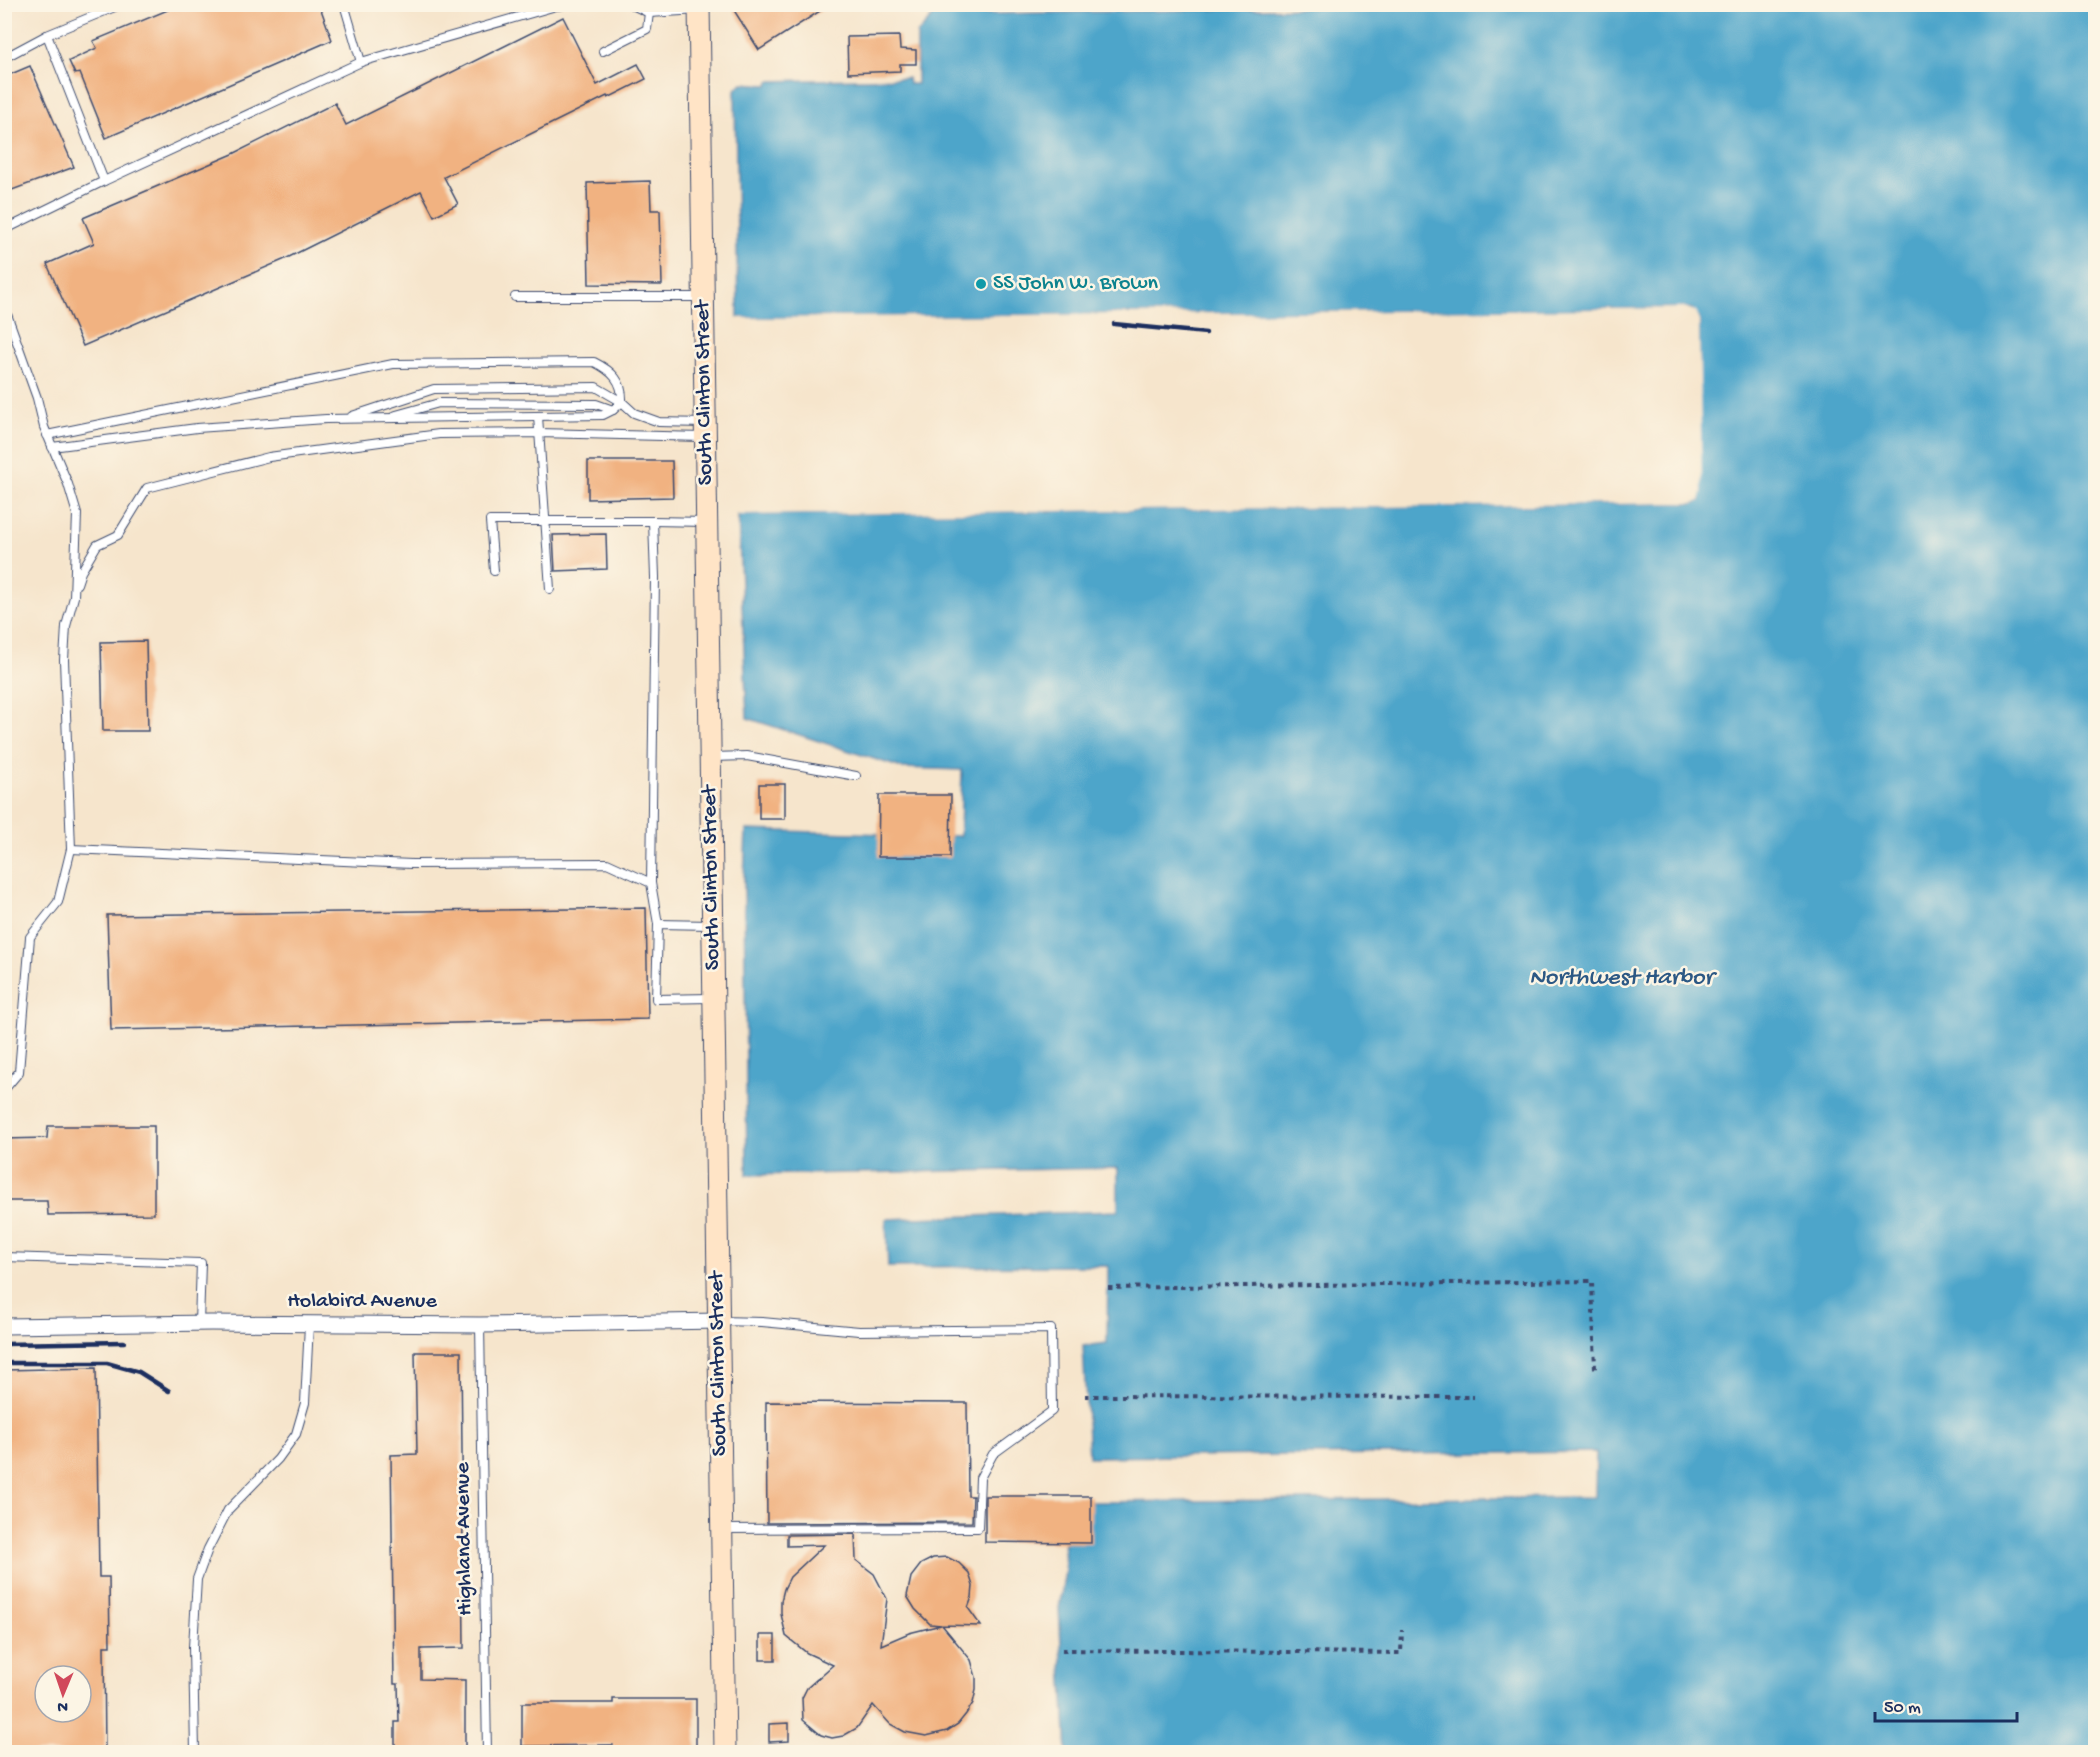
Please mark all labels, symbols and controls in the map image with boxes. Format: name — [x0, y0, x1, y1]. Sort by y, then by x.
place label: SS John W. Brown — [993, 271, 1158, 297]
marker: SS John W. Brown — [974, 277, 988, 291]
street label: South Clinton Street — [690, 298, 720, 486]
street label: South Clinton Street — [697, 783, 727, 971]
water label: Northwest Harbor — [1529, 964, 1717, 993]
street label: South Clinton Street — [704, 1269, 734, 1457]
street label: Holabird Avenue — [287, 1289, 437, 1315]
street label: Highland Avenue — [451, 1461, 479, 1616]
north arrow — [33, 1664, 93, 1724]
scale bar — [1875, 1685, 2018, 1723]
text: N — [56, 1696, 68, 1715]
text: 50 m — [1884, 1698, 1921, 1719]

